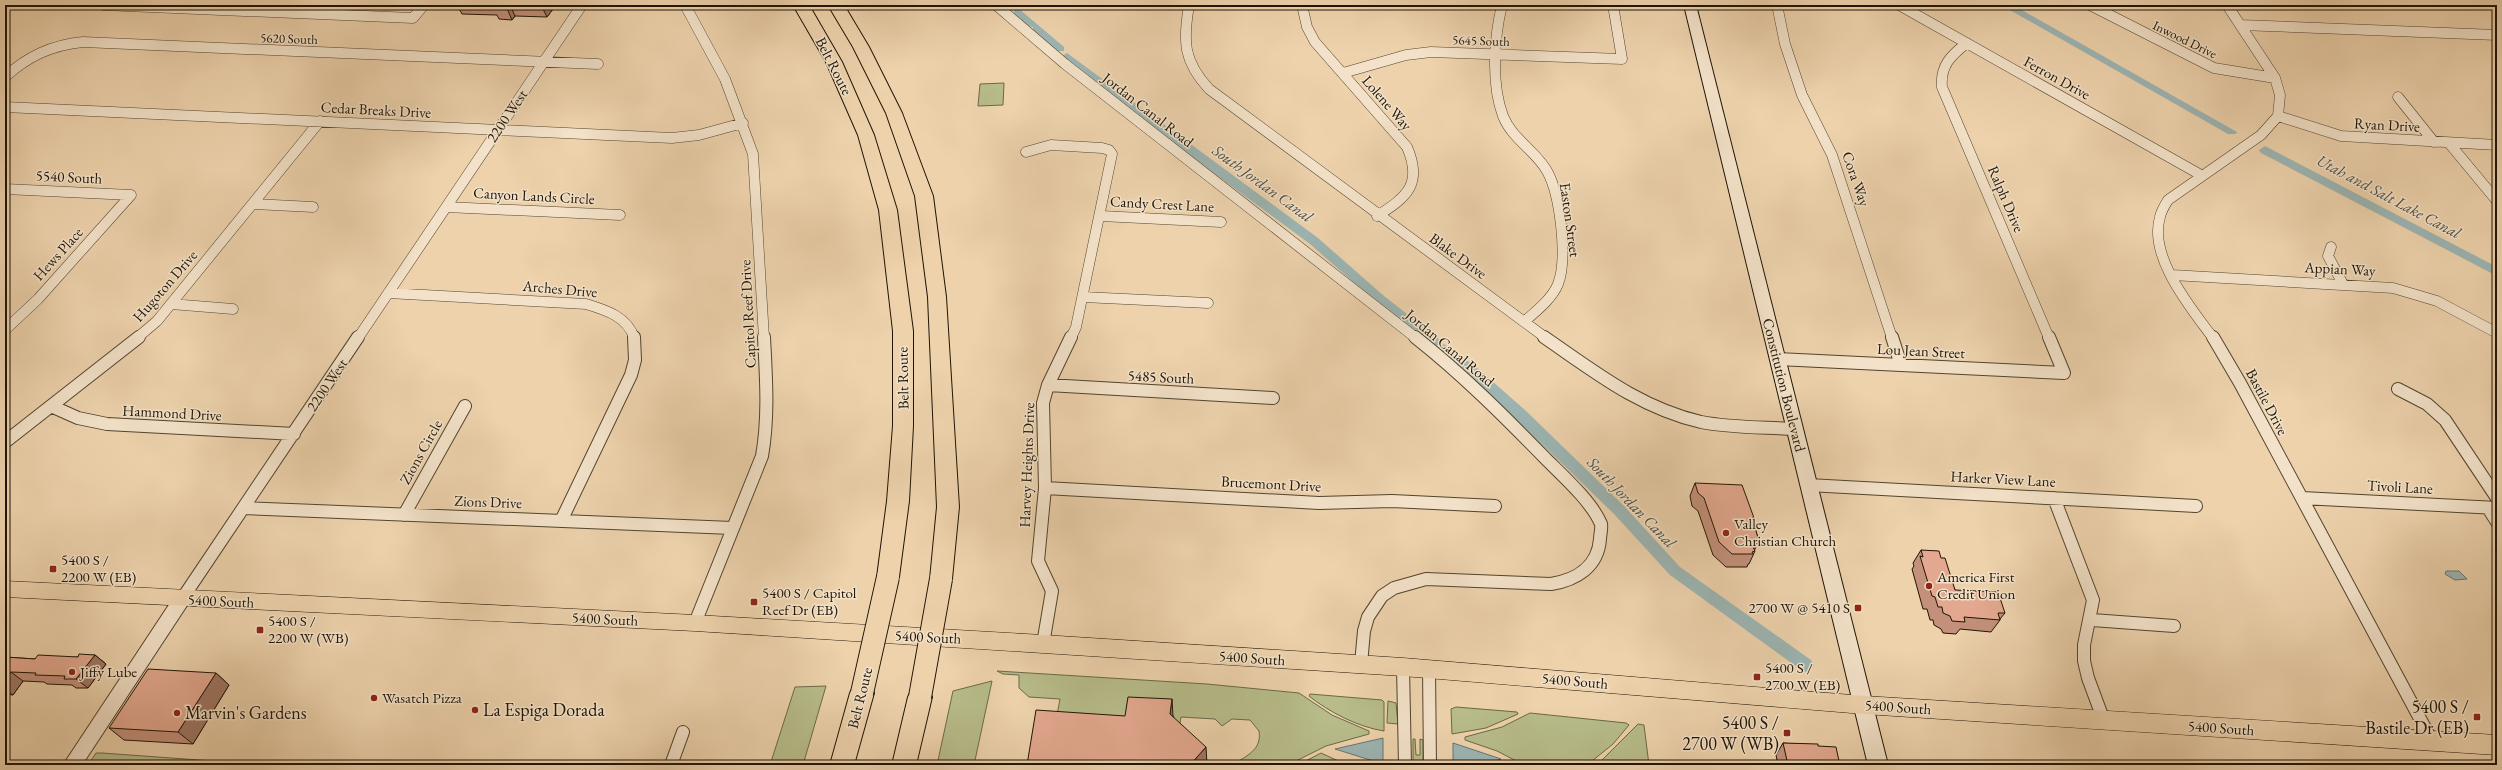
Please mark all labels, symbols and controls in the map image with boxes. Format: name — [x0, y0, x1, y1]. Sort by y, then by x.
street label: Inwood Drive — [2150, 17, 2220, 62]
street label: 5620 South — [260, 29, 318, 48]
street label: 5645 South — [1452, 31, 1510, 50]
street label: Belt Route — [812, 34, 857, 98]
street label: Ferron Drive — [2020, 51, 2094, 104]
street label: Jordan Canal Road — [1097, 67, 1198, 151]
street label: Lolene Way — [1358, 71, 1417, 134]
street label: 2200 West — [482, 86, 531, 146]
street label: Cedar Breaks Drive — [320, 97, 432, 122]
street label: Ryan Drive — [2354, 113, 2421, 136]
water label: South Jordan Canal — [1207, 139, 1318, 227]
street label: Cora Way — [1838, 149, 1875, 209]
water label: Utah and Salt Lake Canal — [2313, 150, 2465, 244]
street label: Ralph Drive — [1984, 163, 2029, 235]
street label: 5540 South — [35, 165, 103, 188]
street label: Easton Street — [1556, 182, 1585, 259]
street label: Canyon Lands Circle — [473, 183, 595, 208]
street label: Candy Crest Lane — [1109, 191, 1215, 216]
street label: Hews Place — [29, 223, 87, 284]
street label: Blake Drive — [1426, 228, 1491, 283]
street label: Hugoton Drive — [128, 246, 201, 326]
street label: Appian Way — [2303, 257, 2376, 280]
street label: Capitol Reef Drive — [735, 259, 760, 369]
street label: Arches Drive — [521, 276, 598, 301]
street label: Jordan Canal Road — [1400, 304, 1499, 391]
street label: Constitution Boulevard — [1759, 316, 1810, 454]
street label: Lou Jean Street — [1877, 339, 1966, 362]
street label: Belt Route — [892, 346, 913, 409]
street label: 2200 West — [302, 355, 351, 415]
street label: 5485 South — [1127, 365, 1195, 388]
street label: Bastile Drive — [2242, 365, 2293, 438]
street label: Hammond Drive — [122, 400, 222, 425]
street label: Harvey Heights Drive — [1015, 402, 1038, 528]
street label: Zions Circle — [395, 416, 446, 487]
water label: South Jordan Canal — [1582, 451, 1681, 553]
street label: Harker View Lane — [1950, 466, 2056, 491]
street label: Brucemont Drive — [1221, 471, 1322, 496]
street label: Tivoli Lane — [2367, 475, 2434, 498]
street label: Zions Drive — [454, 491, 522, 512]
place label: Valley Christian Church — [1734, 514, 1837, 550]
marker: Valley Christian Church — [1721, 528, 1731, 538]
place label: 5400 S / 2200 W (EB) — [61, 550, 137, 586]
marker: 5400 S / 2200 W (EB) — [48, 564, 58, 574]
place label: America First Credit Union — [1936, 567, 2015, 603]
marker: America First Credit Union — [1924, 581, 1934, 591]
place label: 5400 S / Capitol Reef Dr (EB) — [762, 583, 857, 619]
street label: 5400 South — [187, 589, 255, 612]
marker: 5400 S / Capitol Reef Dr (EB) — [749, 597, 759, 607]
place label: 2700 W @ 5410 S — [1748, 598, 1850, 617]
marker: 2700 W @ 5410 S — [1853, 603, 1863, 613]
street label: 5400 South — [571, 607, 639, 630]
place label: 5400 S / 2200 W (WB) — [268, 611, 349, 647]
marker: 5400 S / 2200 W (WB) — [255, 625, 265, 635]
street label: 5400 South — [894, 625, 962, 648]
street label: 5400 South — [1218, 646, 1286, 669]
place label: 5400 S / 2700 W (EB) — [1765, 658, 1841, 694]
place label: Jiffy Lube — [78, 662, 137, 681]
street label: Belt Route — [843, 665, 876, 731]
marker: Jiffy Lube — [67, 667, 77, 677]
street label: 5400 South — [1541, 668, 1609, 693]
marker: 5400 S / 2700 W (EB) — [1752, 672, 1762, 682]
place label: Wasatch Pizza — [382, 688, 462, 707]
marker: Wasatch Pizza — [369, 693, 379, 703]
street label: 5400 South — [1864, 695, 1932, 718]
place label: 5400 S / Bastile Dr (EB) — [2365, 695, 2469, 739]
place label: La Espiga Dorada — [483, 698, 605, 721]
place label: Marvin's Gardens — [185, 701, 307, 724]
marker: La Espiga Dorada — [470, 705, 480, 715]
marker: Marvin's Gardens — [172, 708, 182, 718]
place label: 5400 S / 2700 W (WB) — [1682, 711, 1779, 755]
marker: 5400 S / Bastile Dr (EB) — [2472, 712, 2482, 722]
street label: 5400 South — [2187, 716, 2255, 739]
marker: 5400 S / 2700 W (WB) — [1782, 728, 1792, 738]

